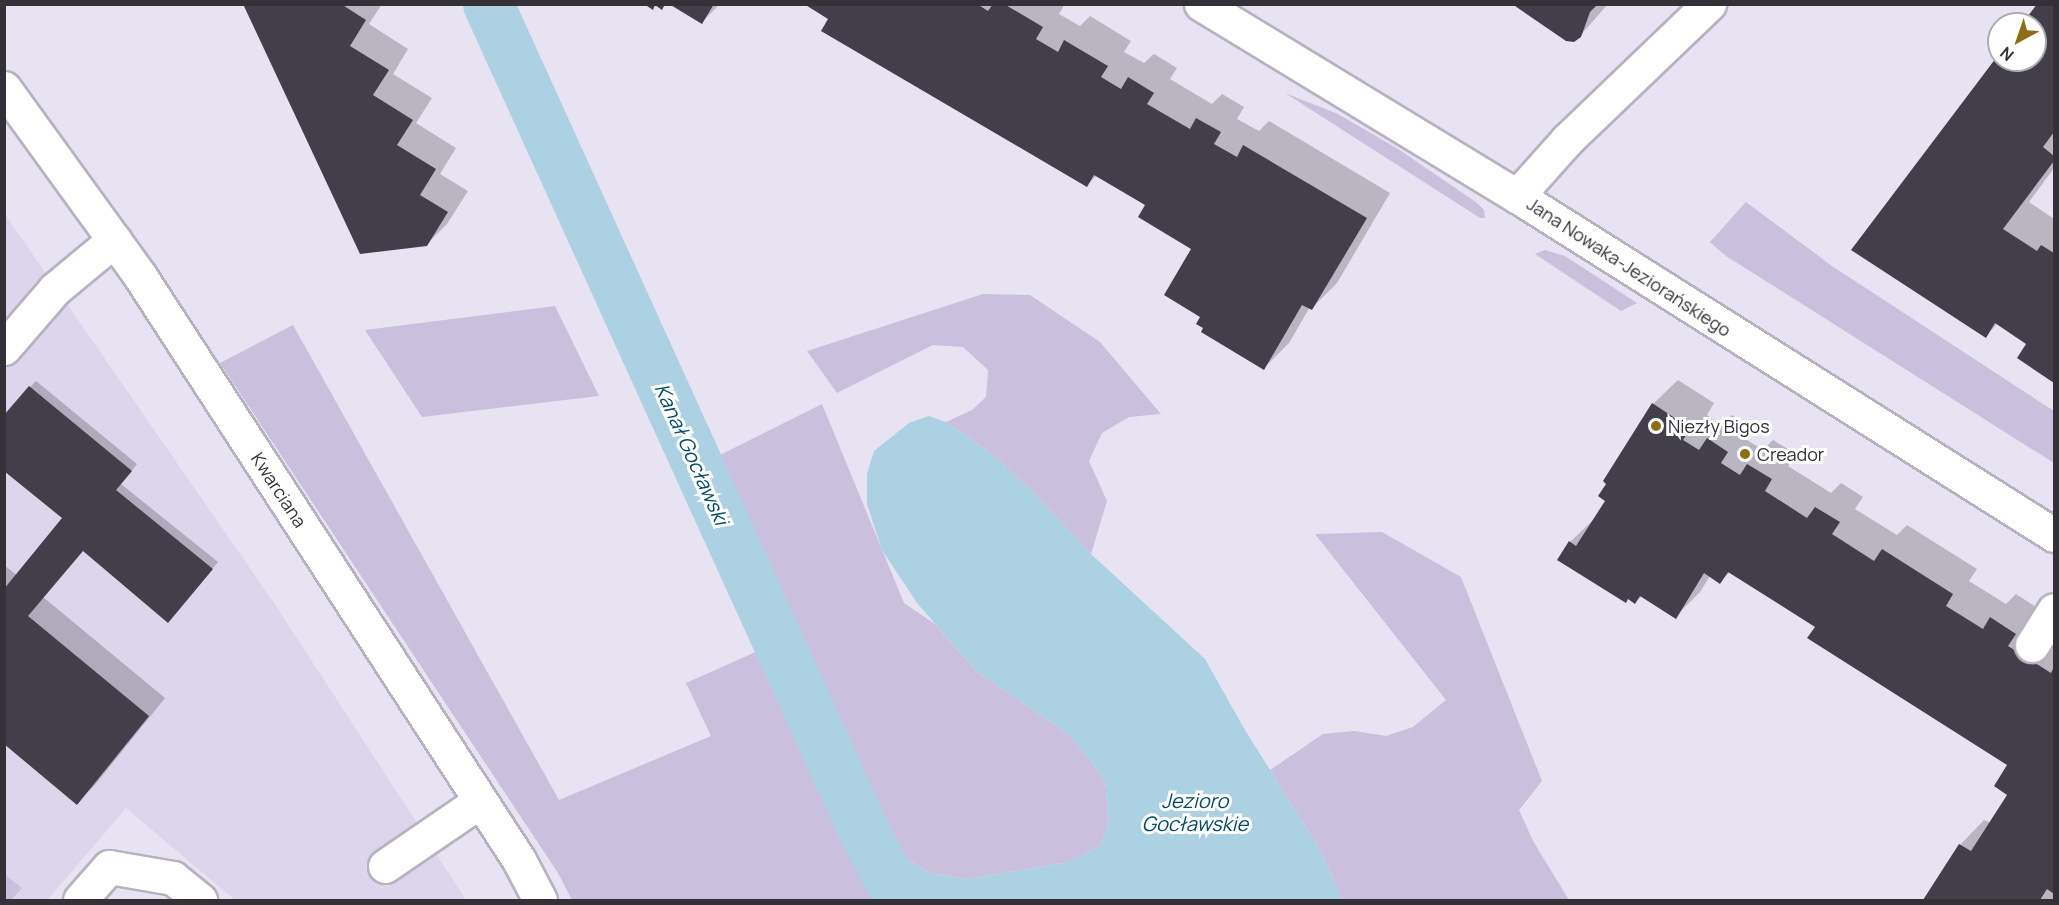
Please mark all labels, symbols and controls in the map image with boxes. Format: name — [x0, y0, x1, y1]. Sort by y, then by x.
north arrow — [1987, 12, 2047, 72]
text: N — [1995, 42, 2018, 66]
street label: Jana Nowaka-Jeziorańskiego — [1523, 193, 1735, 341]
water label: Kanał Gocławski — [650, 380, 734, 528]
place label: Niezły Bigos — [1668, 415, 1770, 437]
marker: Niezły Bigos — [1649, 419, 1663, 433]
place label: Creador — [1757, 443, 1824, 465]
marker: Creador — [1738, 447, 1752, 461]
street label: Kwarciana — [247, 449, 311, 531]
water label: Jezioro Gocławskie — [1142, 789, 1248, 836]

